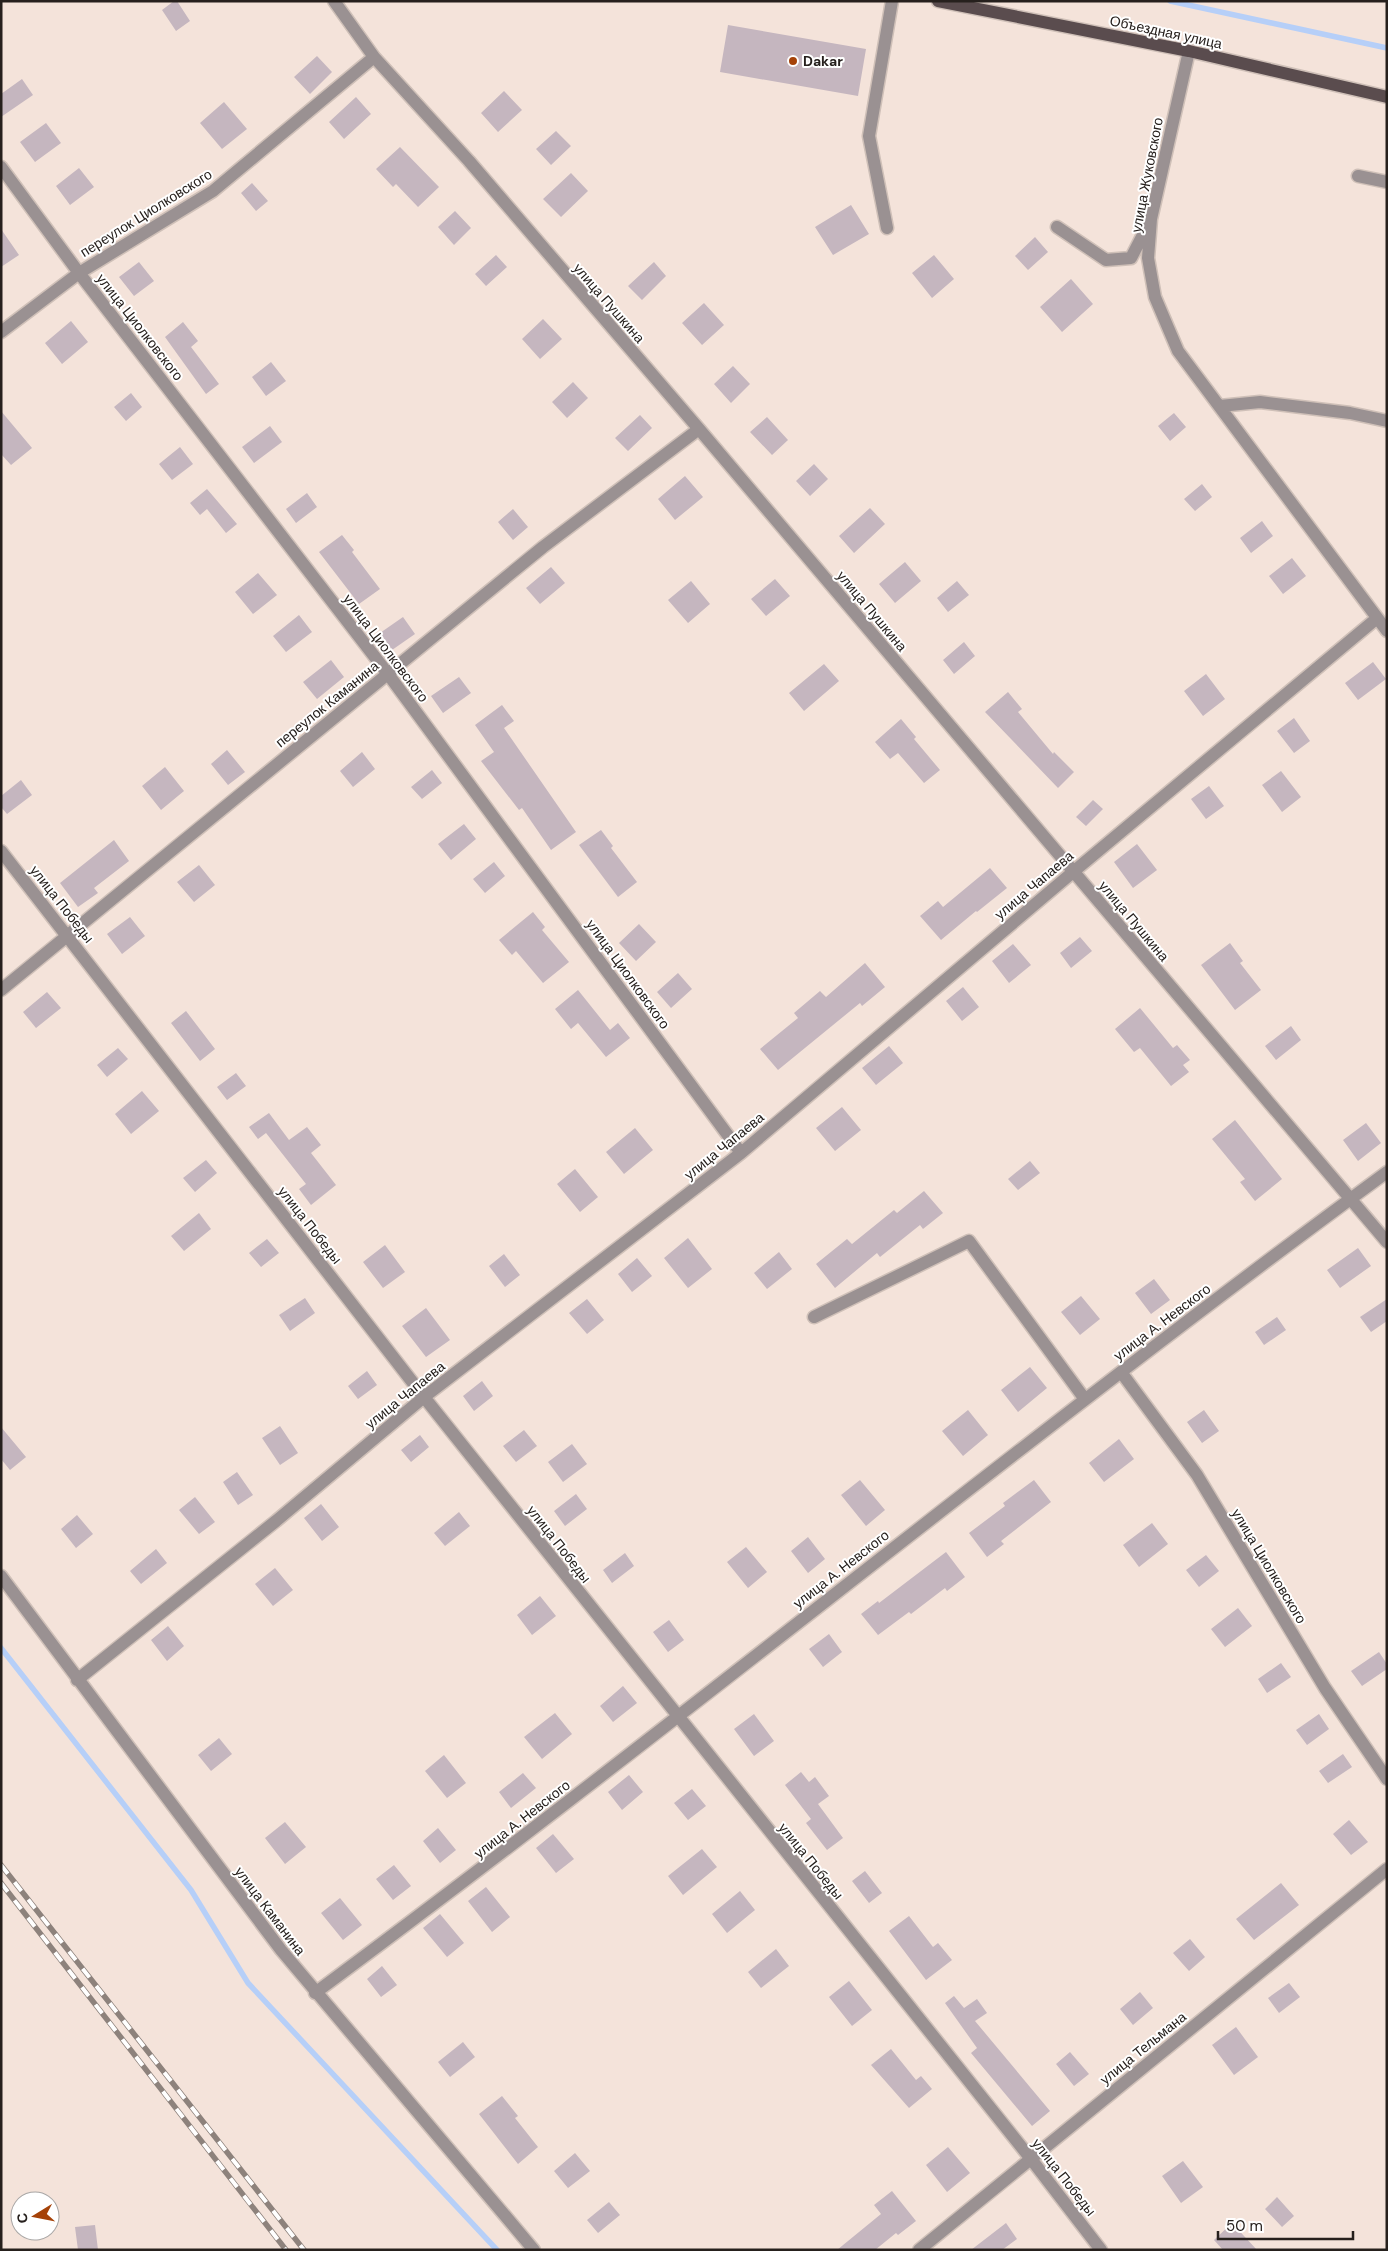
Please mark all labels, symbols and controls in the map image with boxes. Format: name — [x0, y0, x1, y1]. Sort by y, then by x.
street label: Объездная улица — [1108, 11, 1224, 53]
place label: Dakar — [803, 52, 843, 70]
marker: Dakar — [787, 55, 799, 67]
street label: улица Жуковского — [1127, 116, 1167, 234]
street label: переулок Циолковского — [77, 165, 216, 261]
street label: улица Пушкина — [569, 259, 649, 347]
street label: улица Циолковского — [93, 270, 188, 384]
street label: улица Пушкина — [833, 567, 911, 655]
street label: улица Циолковского — [339, 590, 433, 706]
street label: переулок Каманина — [272, 657, 383, 751]
street label: улица Чапаева — [991, 847, 1077, 923]
street label: улица Победы — [26, 862, 98, 946]
street label: улица Пушкина — [1095, 877, 1173, 965]
street label: улица Циолковского — [582, 916, 674, 1032]
street label: улица Чапаева — [680, 1108, 768, 1184]
street label: улица Победы — [274, 1183, 346, 1267]
street label: улица А. Невского — [1110, 1280, 1214, 1364]
street label: улица Чапаева — [361, 1357, 449, 1433]
street label: улица Победы — [523, 1502, 595, 1586]
street label: улица Циолковского — [1228, 1505, 1311, 1627]
street label: улица А. Невского — [789, 1526, 893, 1612]
street label: улица А. Невского — [470, 1776, 574, 1862]
street label: улица Победы — [775, 1819, 847, 1903]
street label: улица Каманина — [231, 1863, 309, 1959]
street label: улица Тельмана — [1096, 2008, 1190, 2088]
street label: улица Победы — [1028, 2135, 1100, 2219]
north arrow — [10, 2191, 60, 2241]
scale bar — [1218, 2208, 1353, 2240]
text: С — [12, 2212, 32, 2225]
text: 50 m — [1226, 2216, 1263, 2236]

